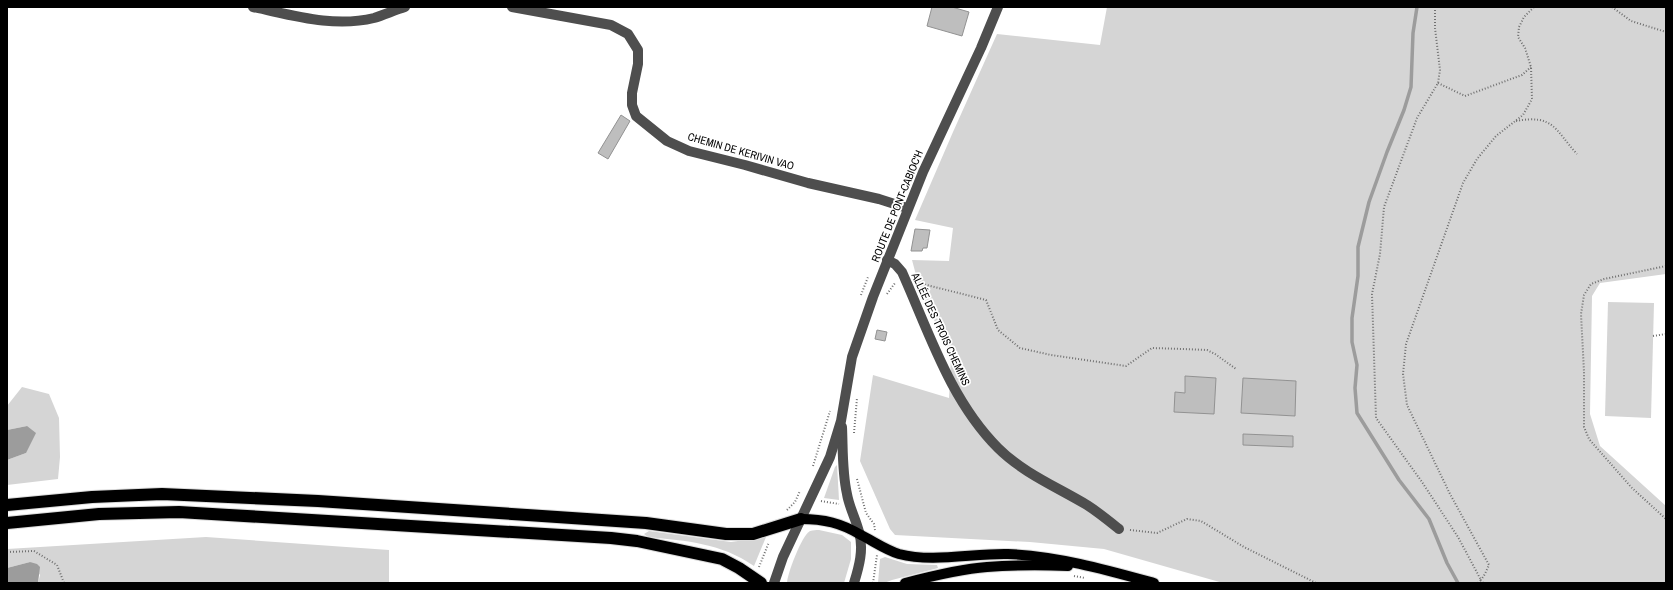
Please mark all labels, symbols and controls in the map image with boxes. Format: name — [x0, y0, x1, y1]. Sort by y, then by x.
street label: CHEMIN DE KERIVIN VAO — [686, 129, 796, 173]
street label: ROUTE DE PONT-CABIOC'H — [868, 148, 926, 264]
street label: ALLÉE DES TROIS CHEMINS — [908, 269, 973, 388]

